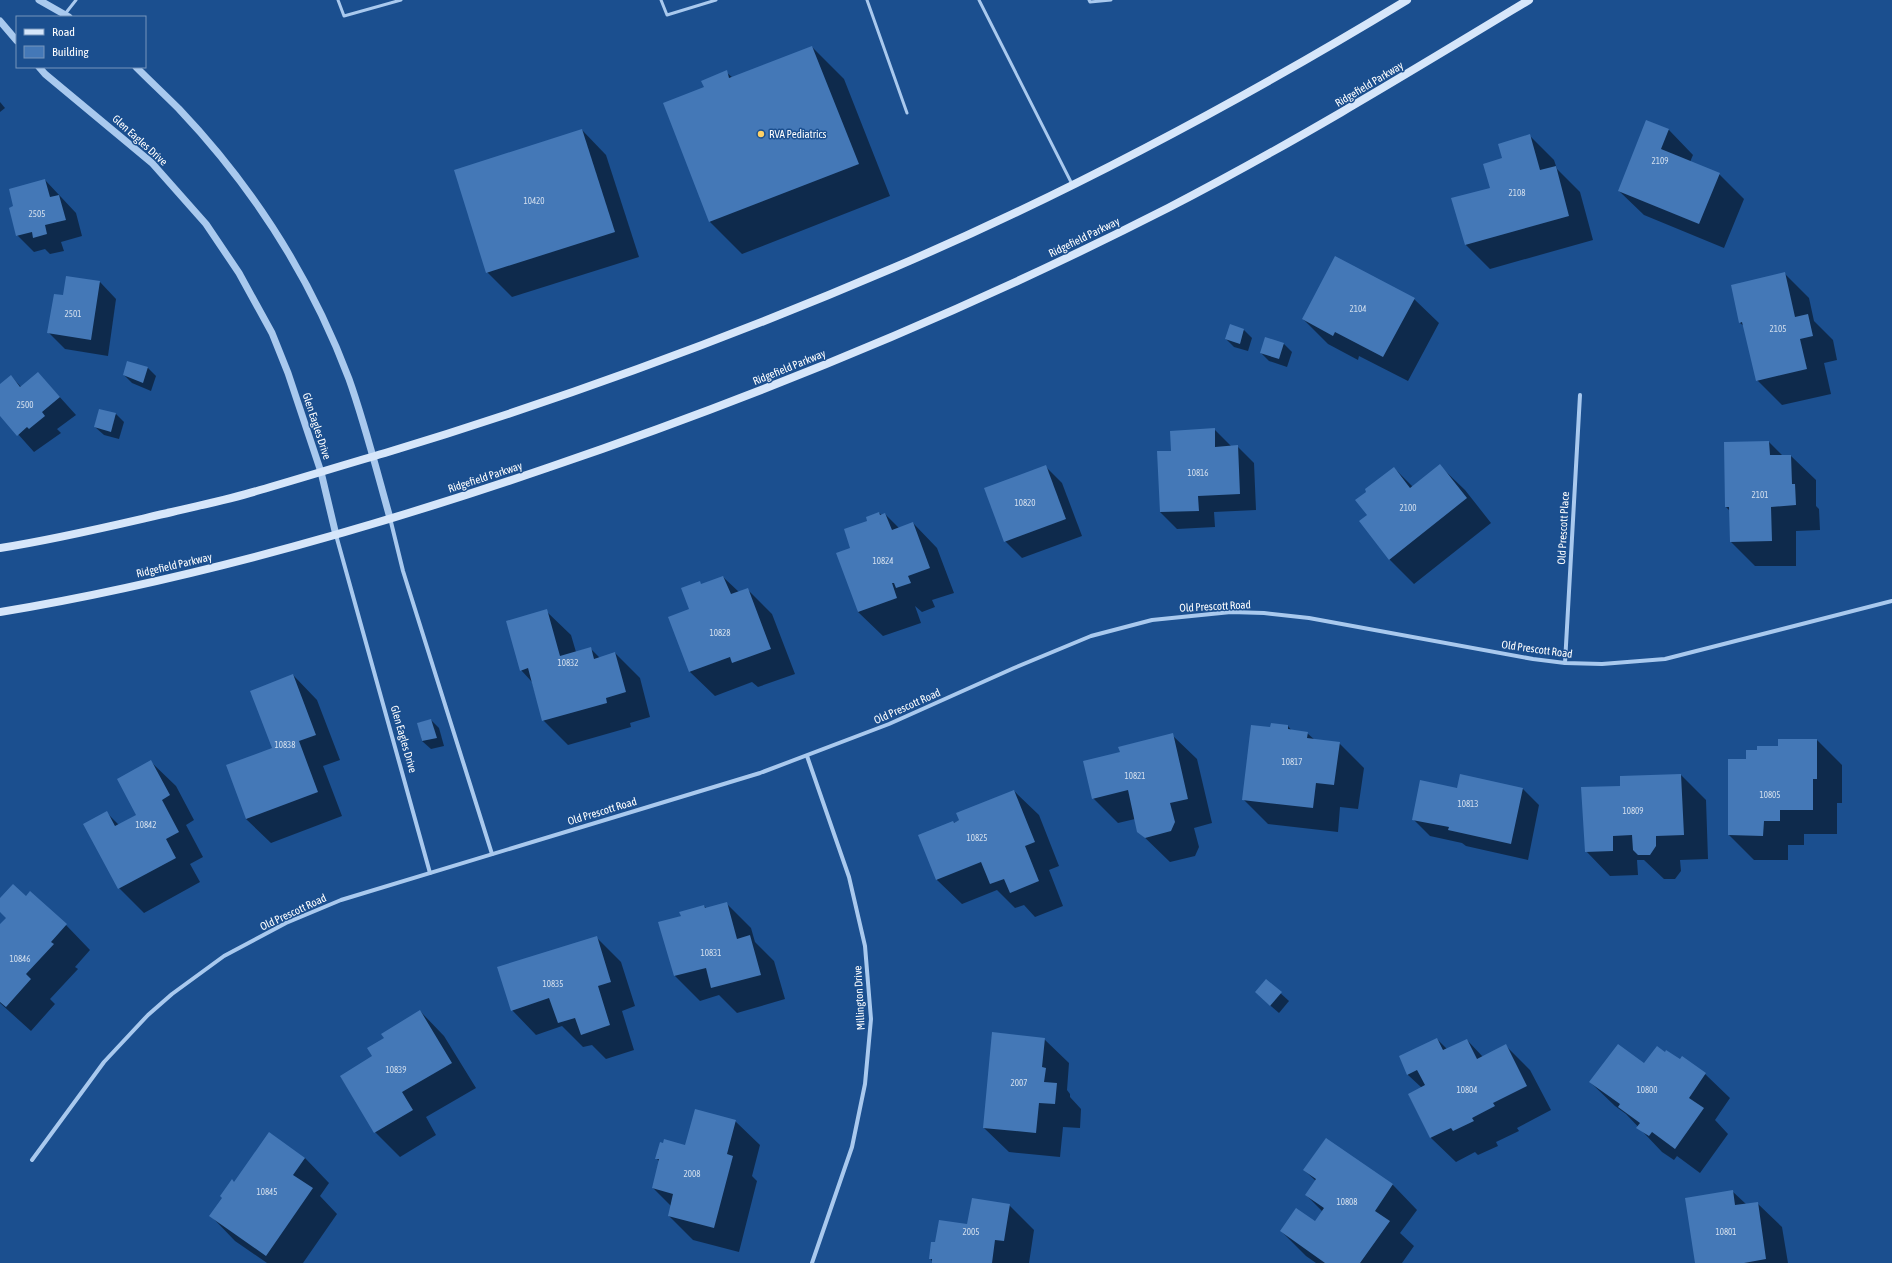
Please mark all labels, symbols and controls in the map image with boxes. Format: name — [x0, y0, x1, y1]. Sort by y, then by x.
legend — [16, 16, 146, 68]
text: Road — [52, 25, 75, 39]
text: Building — [52, 45, 90, 59]
street label: Ridgefield Parkway — [1333, 59, 1406, 109]
street label: Glen Eagles Drive — [110, 112, 170, 168]
place label: RVA Pediatrics — [769, 128, 827, 140]
marker: RVA Pediatrics — [756, 129, 766, 139]
house number: 2109 — [1652, 156, 1668, 166]
house number: 2108 — [1509, 188, 1525, 198]
house number: 10420 — [523, 196, 545, 206]
house number: 2505 — [29, 209, 45, 219]
street label: Ridgefield Parkway — [1047, 214, 1122, 259]
house number: 2104 — [1350, 304, 1366, 314]
house number: 2501 — [65, 309, 81, 319]
house number: 2105 — [1770, 324, 1786, 334]
street label: Ridgefield Parkway — [751, 347, 828, 387]
street label: Glen Eagles Drive — [301, 391, 333, 461]
house number: 2500 — [17, 400, 33, 410]
street label: Ridgefield Parkway — [446, 459, 524, 495]
house number: 10816 — [1187, 468, 1209, 478]
house number: 2101 — [1752, 490, 1768, 500]
street label: Old Prescott Place — [1555, 491, 1571, 565]
house number: 10820 — [1014, 498, 1036, 508]
house number: 2100 — [1400, 503, 1416, 513]
street label: Ridgefield Parkway — [135, 550, 213, 580]
house number: 10824 — [872, 556, 894, 566]
street label: Old Prescott Road — [1179, 598, 1251, 614]
house number: 10828 — [709, 628, 731, 638]
street label: Old Prescott Road — [1501, 638, 1573, 660]
house number: 10832 — [557, 658, 579, 668]
street label: Old Prescott Road — [872, 686, 942, 726]
street label: Glen Eagles Drive — [389, 704, 419, 774]
house number: 10838 — [274, 740, 296, 750]
house number: 10817 — [1281, 757, 1303, 767]
house number: 10821 — [1124, 771, 1146, 781]
house number: 10805 — [1759, 790, 1781, 800]
street label: Old Prescott Road — [566, 795, 638, 827]
house number: 10813 — [1457, 799, 1479, 809]
house number: 10809 — [1622, 806, 1644, 816]
house number: 10842 — [135, 820, 157, 830]
house number: 10825 — [966, 833, 988, 843]
street label: Old Prescott Road — [258, 891, 328, 933]
house number: 10831 — [700, 948, 722, 958]
house number: 10846 — [9, 954, 31, 964]
street label: Millington Drive — [851, 965, 867, 1031]
house number: 10835 — [542, 979, 564, 989]
house number: 10839 — [385, 1065, 407, 1075]
house number: 2007 — [1011, 1078, 1027, 1088]
house number: 10804 — [1456, 1085, 1478, 1095]
house number: 10800 — [1636, 1085, 1658, 1095]
house number: 2008 — [684, 1169, 700, 1179]
house number: 10845 — [256, 1187, 278, 1197]
house number: 10808 — [1336, 1197, 1358, 1207]
house number: 2005 — [963, 1227, 979, 1237]
house number: 10801 — [1715, 1227, 1737, 1237]

